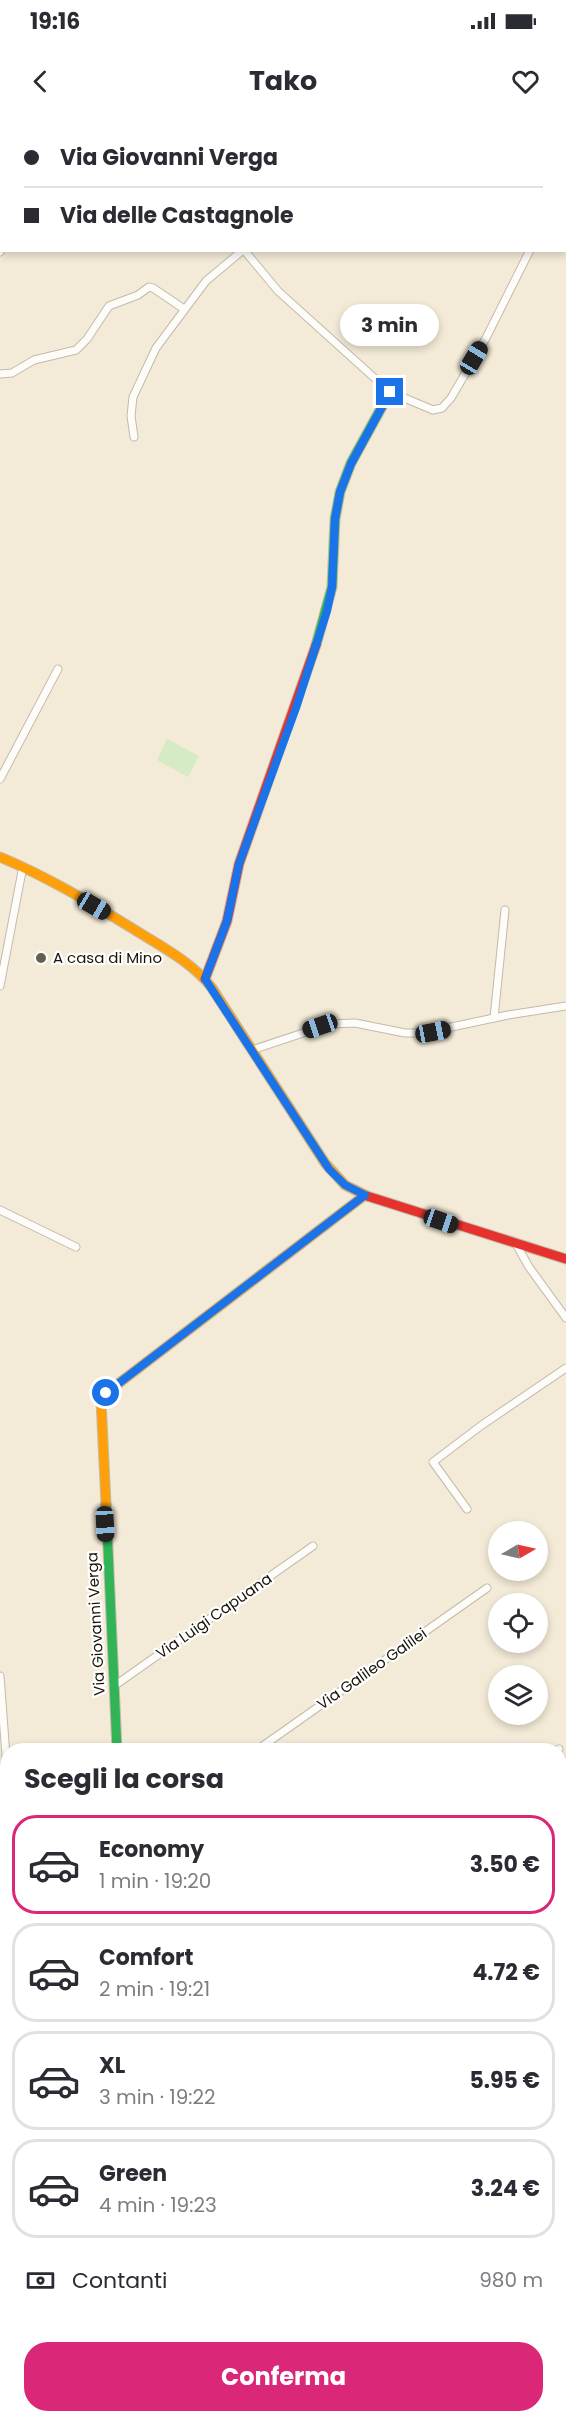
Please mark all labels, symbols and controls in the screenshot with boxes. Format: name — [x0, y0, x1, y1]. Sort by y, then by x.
text: 19:16 — [30, 6, 80, 37]
text: Tako — [249, 62, 317, 99]
icon: back — [24, 65, 57, 98]
icon: heart — [509, 65, 542, 98]
text: Via Giovanni Verga — [60, 142, 278, 173]
text: Via delle Castagnole — [60, 200, 294, 231]
callout: 3 min — [340, 305, 440, 347]
text: 3 min — [361, 311, 418, 339]
car — [457, 338, 491, 378]
route end — [376, 378, 403, 405]
car — [74, 889, 114, 923]
place label: A casa di Mino — [53, 947, 162, 968]
marker: A casa di Mino — [34, 951, 48, 965]
car — [300, 1012, 340, 1040]
car — [414, 1020, 452, 1044]
car — [421, 1207, 461, 1235]
route start — [92, 1379, 119, 1406]
car — [95, 1506, 115, 1542]
north arrow — [488, 1521, 548, 1581]
map controls — [488, 1521, 548, 1725]
street label: Via Giovanni Verga — [81, 1552, 110, 1696]
street label: Via Luigi Capuana — [152, 1568, 276, 1663]
button: locate — [488, 1593, 548, 1653]
street label: Via Galileo Galilei — [313, 1623, 431, 1714]
button: layers — [488, 1665, 548, 1725]
text: Scegli la corsa — [24, 1760, 224, 1797]
text: Economy — [99, 1834, 204, 1865]
icon: car — [27, 1838, 81, 1892]
text: 3.50 € — [470, 1849, 540, 1880]
text: 1 min · 19:20 — [99, 1867, 211, 1895]
text: Comfort — [99, 1942, 193, 1973]
icon: car — [27, 1946, 81, 2000]
text: 4.72 € — [472, 1957, 540, 1988]
text: 2 min · 19:21 — [99, 1975, 210, 2003]
text: XL — [99, 2050, 125, 2081]
icon: car — [27, 2054, 81, 2108]
text: 5.95 € — [469, 2065, 540, 2096]
text: 3 min · 19:22 — [99, 2083, 216, 2111]
text: Green — [99, 2158, 167, 2189]
icon: car — [27, 2162, 81, 2216]
text: 3.24 € — [471, 2173, 540, 2204]
text: 4 min · 19:23 — [99, 2191, 217, 2219]
icon: cash — [24, 2264, 57, 2297]
text: Contanti — [72, 2265, 168, 2296]
text: 980 m — [479, 2266, 543, 2294]
button: Conferma — [24, 2342, 543, 2411]

